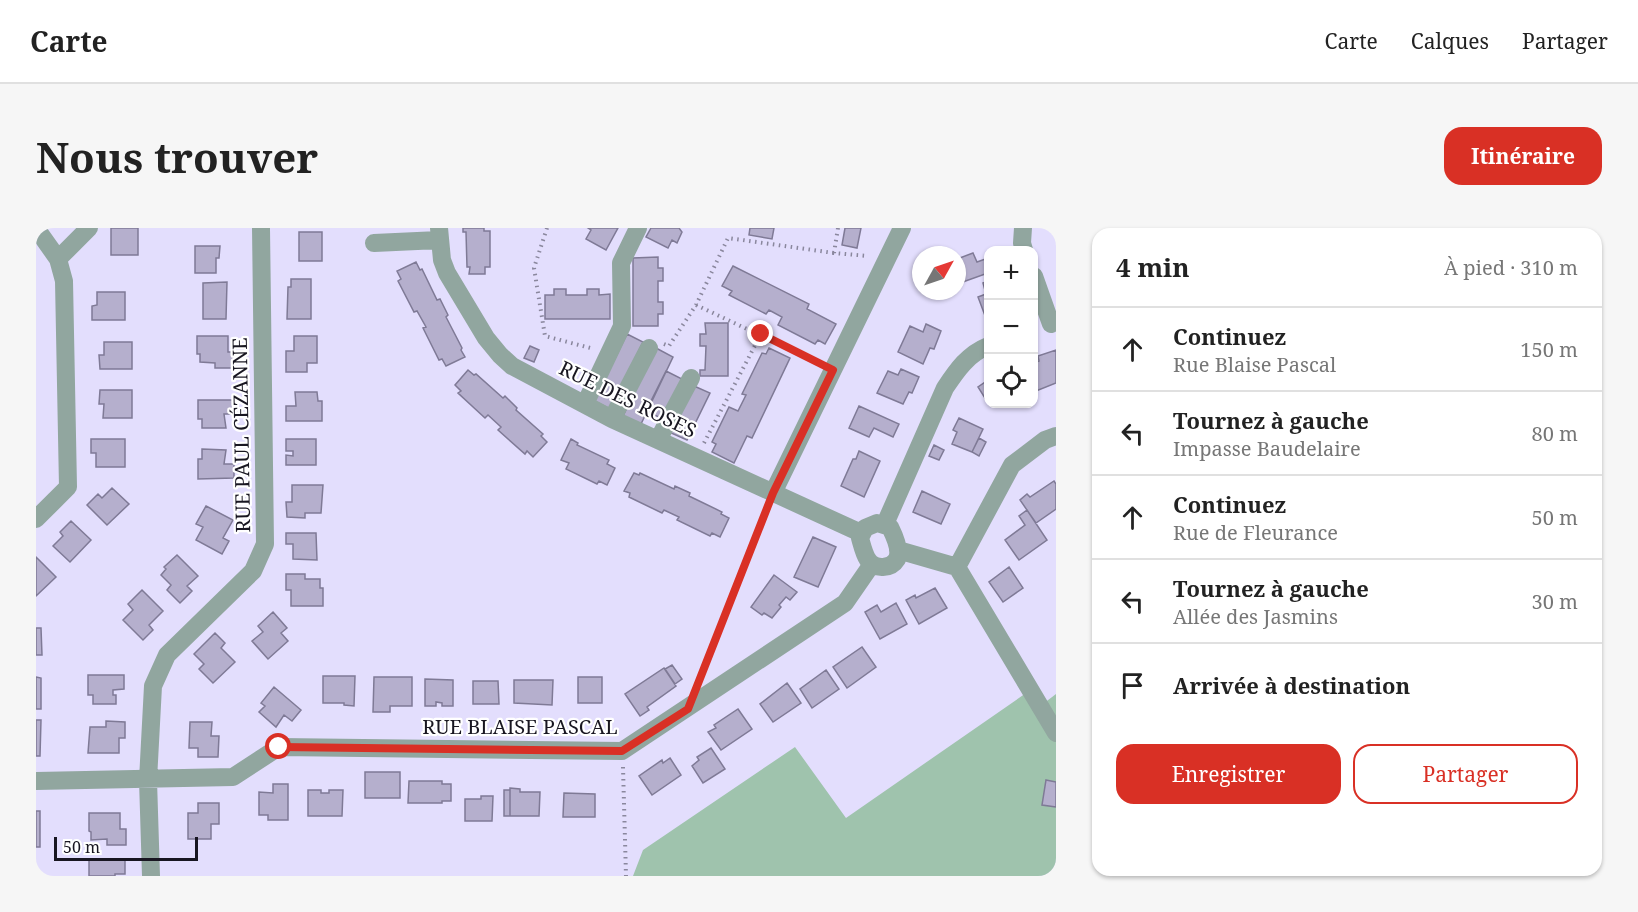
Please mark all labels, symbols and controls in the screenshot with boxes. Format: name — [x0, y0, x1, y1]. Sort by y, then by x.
text: Carte — [30, 22, 108, 60]
text: Carte — [1325, 27, 1378, 55]
text: Calques — [1411, 27, 1489, 55]
text: Partager — [1522, 27, 1608, 55]
button: Itinéraire — [1444, 127, 1602, 185]
text: Nous trouver — [36, 128, 318, 185]
north arrow — [912, 246, 966, 300]
map controls — [984, 246, 1038, 408]
button: + — [984, 246, 1038, 300]
text: 4 min — [1116, 249, 1190, 285]
text: À pied · 310 m — [1444, 254, 1578, 281]
button: − — [984, 300, 1038, 354]
route end — [747, 320, 773, 346]
text: Continuez — [1173, 321, 1286, 351]
icon: ahead — [1116, 333, 1149, 366]
text: 150 m — [1520, 336, 1578, 363]
street label: RUE PAUL CÉZANNE — [226, 337, 256, 533]
text: Rue Blaise Pascal — [1173, 351, 1336, 378]
street label: RUE DES ROSES — [555, 354, 701, 444]
button: locate — [984, 354, 1038, 408]
text: Tournez à gauche — [1173, 405, 1369, 435]
icon: left — [1116, 417, 1149, 450]
text: 80 m — [1532, 420, 1578, 447]
text: Impasse Baudelaire — [1173, 435, 1361, 462]
text: Continuez — [1173, 489, 1286, 519]
icon: ahead — [1116, 501, 1149, 534]
text: 50 m — [1532, 504, 1578, 531]
text: Rue de Fleurance — [1173, 519, 1338, 546]
text: Tournez à gauche — [1173, 573, 1369, 603]
icon: left — [1116, 585, 1149, 618]
text: 30 m — [1532, 588, 1578, 615]
text: Allée des Jasmins — [1173, 603, 1338, 630]
icon: arrive — [1116, 669, 1149, 702]
text: Arrivée à destination — [1173, 670, 1410, 700]
street label: RUE BLAISE PASCAL — [422, 713, 618, 740]
route start — [265, 733, 291, 759]
button: Enregistrer — [1116, 744, 1341, 804]
button: Partager — [1353, 744, 1578, 804]
scale bar — [54, 834, 198, 862]
text: 50 m — [63, 836, 100, 858]

